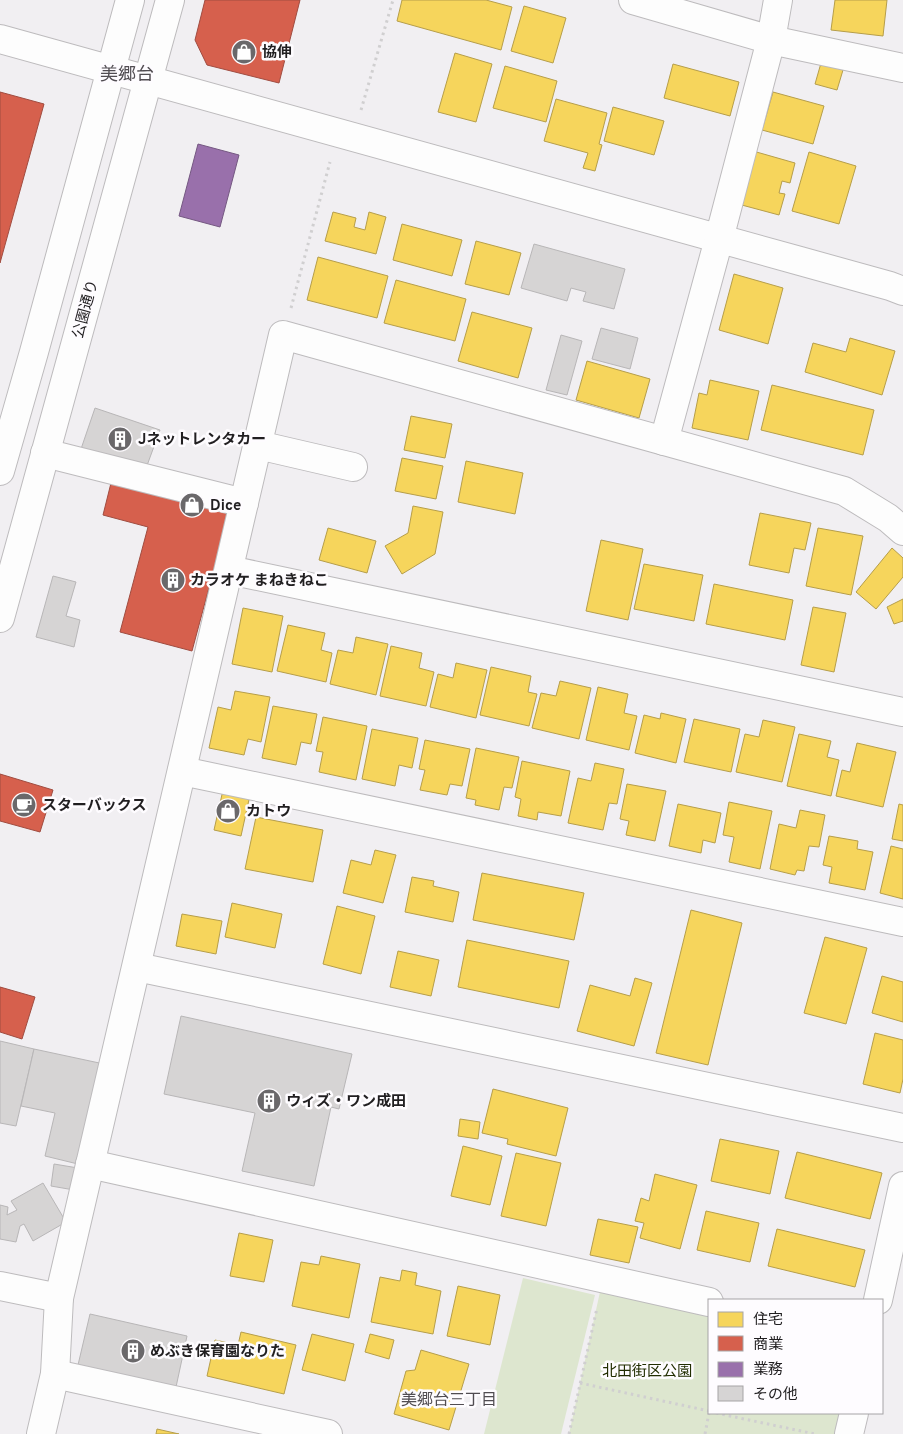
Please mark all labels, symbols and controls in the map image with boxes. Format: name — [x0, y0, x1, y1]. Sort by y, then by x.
shop icon: 協伸 — [231, 39, 257, 65]
place label: 協伸 — [262, 44, 292, 63]
district label: 美郷台 — [100, 64, 154, 87]
street label: 公園通り — [70, 278, 103, 341]
building icon: Jネットレンタカー — [107, 426, 133, 452]
place label: Jネットレンタカー — [138, 431, 266, 450]
shop icon: Dice — [179, 492, 205, 518]
place label: Dice — [210, 497, 241, 516]
building icon: カラオケ まねきねこ — [160, 567, 186, 593]
place label: カラオケ まねきねこ — [190, 572, 329, 591]
cafe icon: スターバックス — [11, 792, 37, 818]
place label: スターバックス — [42, 797, 146, 816]
shop icon: カトウ — [215, 798, 241, 824]
place label: カトウ — [246, 803, 291, 822]
building icon: ウィズ・ワン成田 — [256, 1088, 282, 1114]
place label: ウィズ・ワン成田 — [286, 1092, 406, 1112]
legend — [708, 1299, 883, 1414]
text: 住宅 — [753, 1311, 783, 1330]
text: 商業 — [753, 1336, 783, 1355]
building icon: めぶき保育園なりた — [120, 1338, 146, 1364]
place label: めぶき保育園なりた — [150, 1343, 285, 1362]
text: 業務 — [753, 1361, 783, 1380]
park label: 北田街区公園 — [602, 1362, 692, 1382]
text: その他 — [753, 1386, 798, 1405]
district label: 美郷台三丁目 — [401, 1391, 497, 1411]

